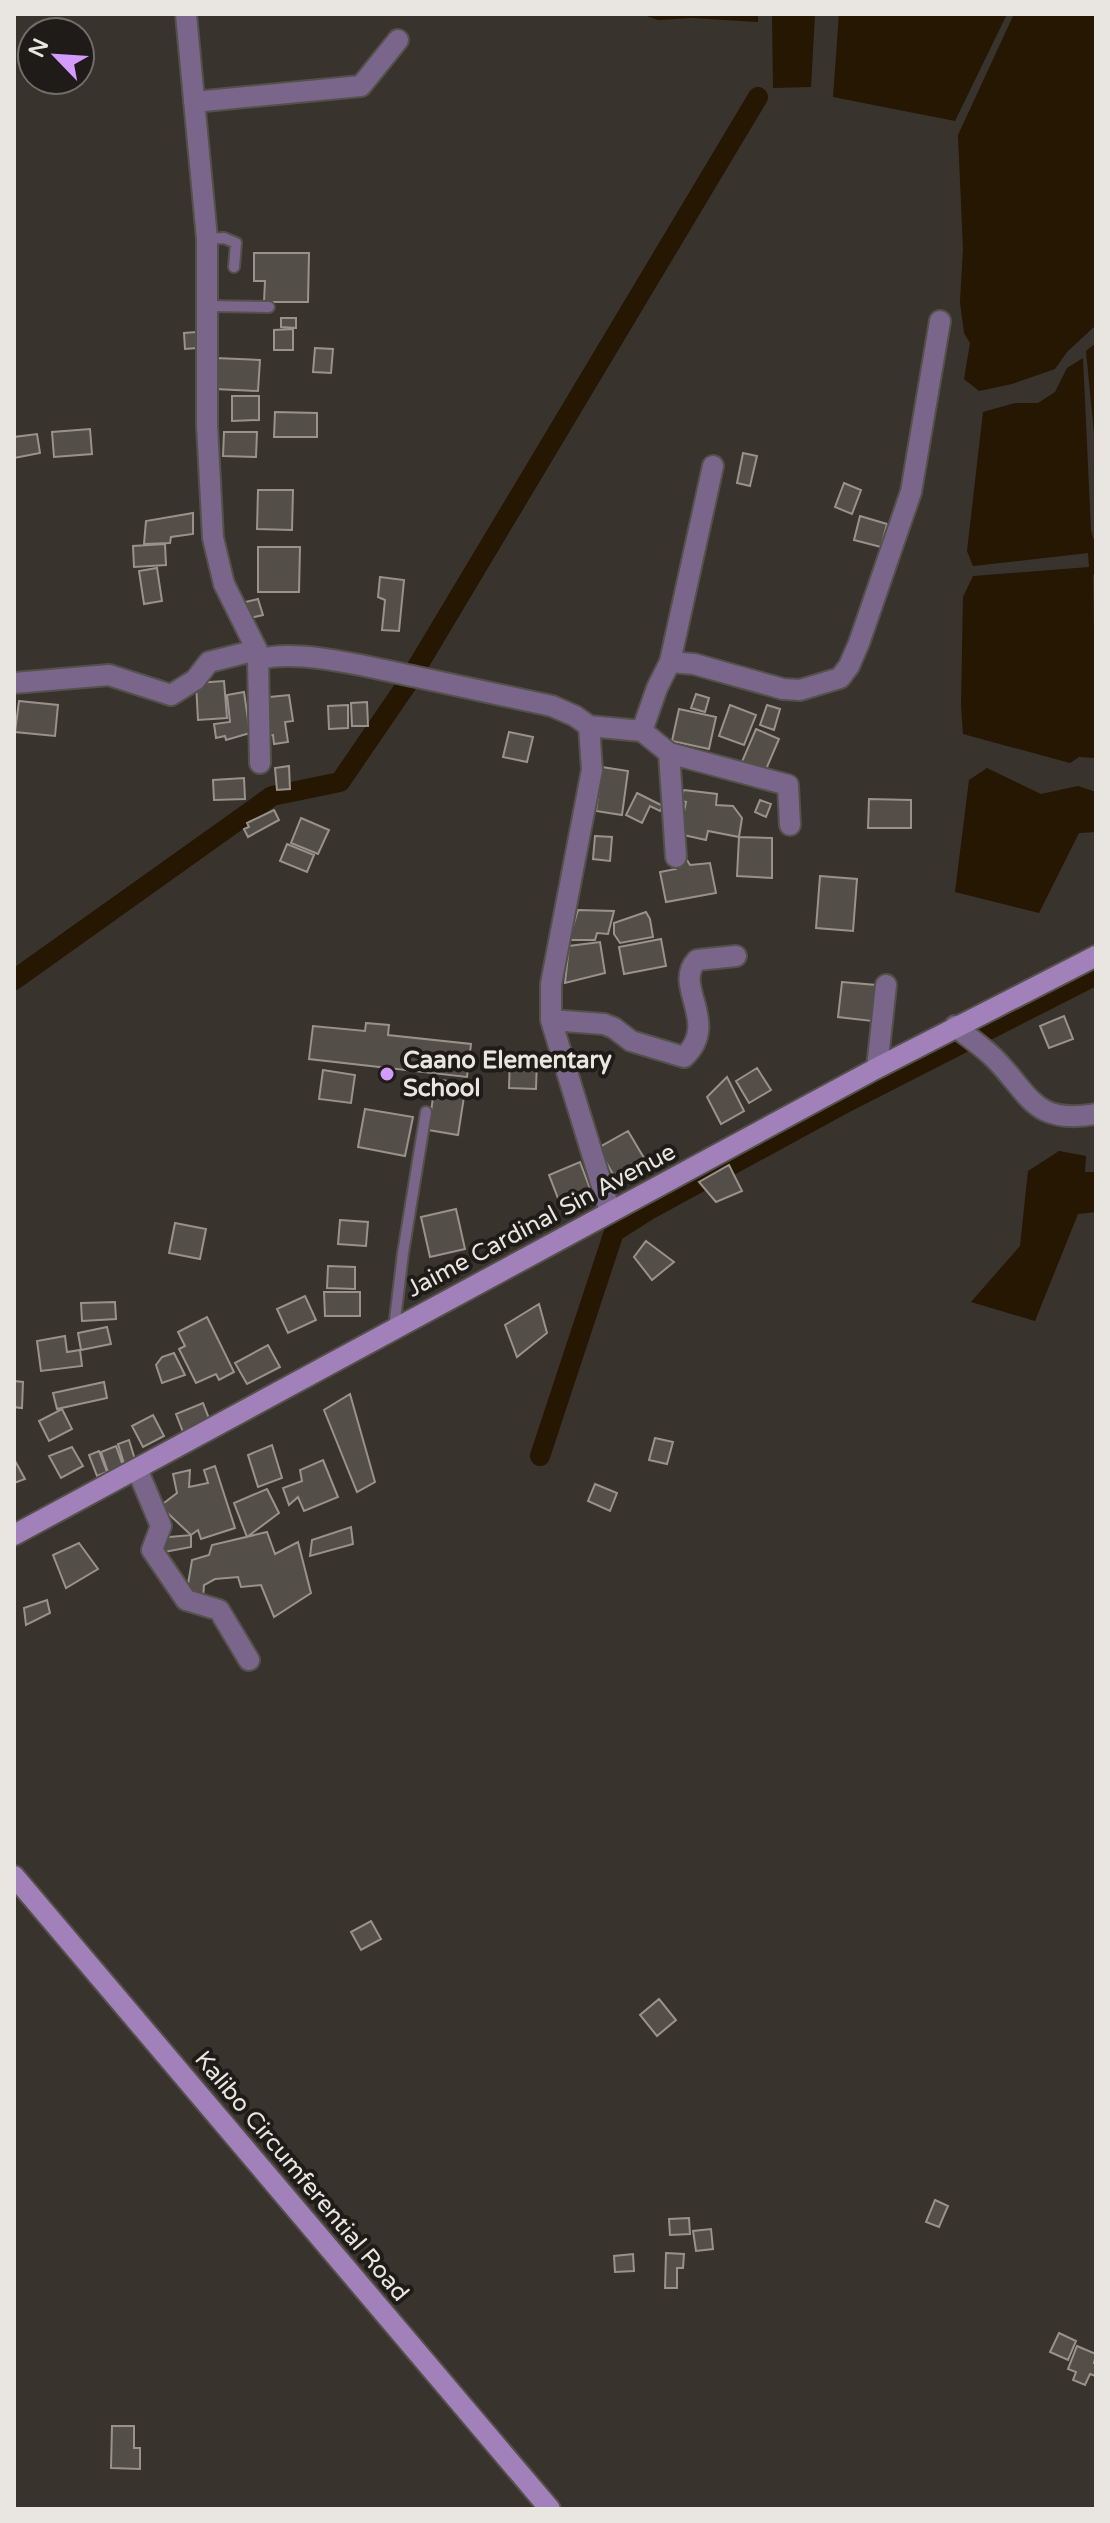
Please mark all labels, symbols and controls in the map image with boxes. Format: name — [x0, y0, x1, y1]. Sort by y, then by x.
north arrow — [16, 16, 96, 96]
text: N — [23, 34, 54, 61]
place label: Caano Elementary School — [403, 1046, 612, 1103]
marker: Caano Elementary School — [378, 1065, 396, 1083]
street label: Jaime Cardinal Sin Avenue — [402, 1137, 681, 1304]
street label: Kalibo Circumferential Road — [188, 2045, 415, 2307]

